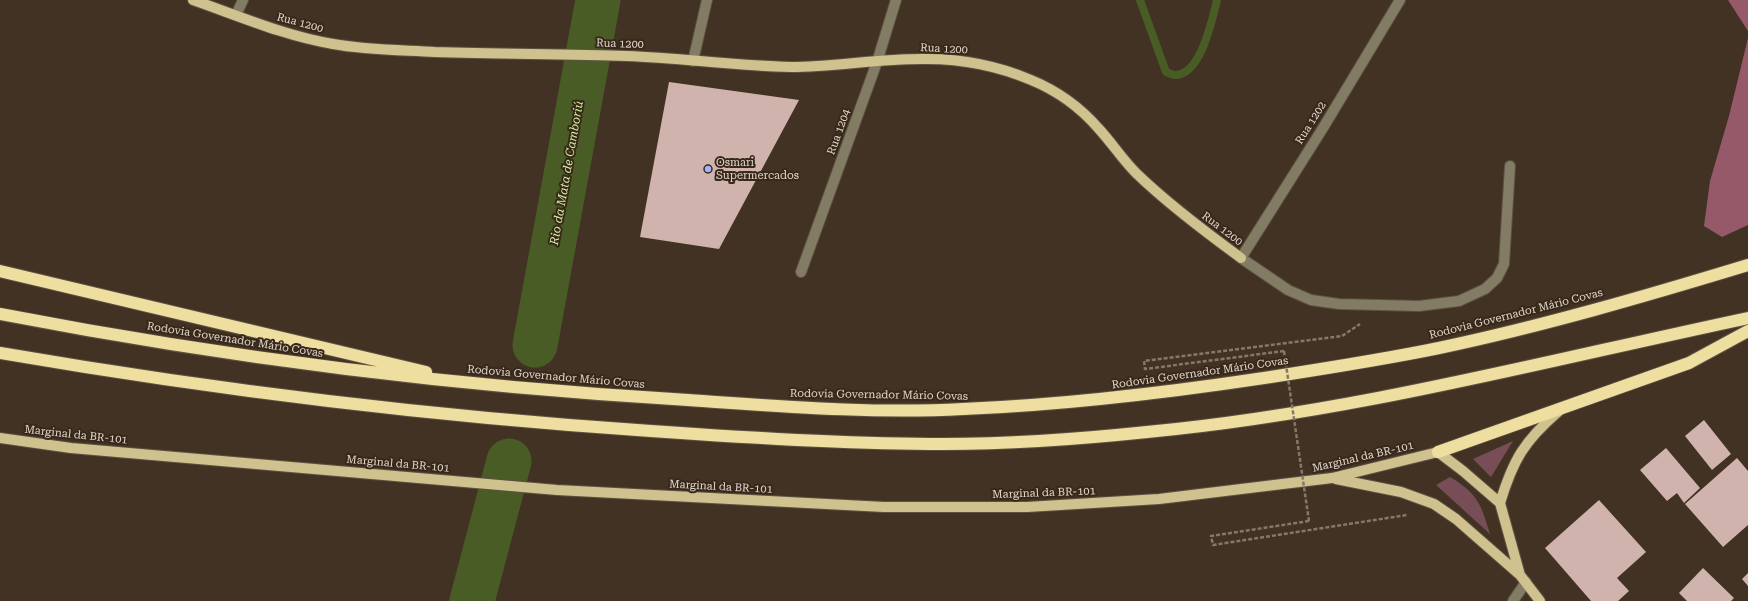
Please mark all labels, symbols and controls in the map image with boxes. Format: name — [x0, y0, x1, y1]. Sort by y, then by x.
street label: Rua 1200 — [275, 10, 325, 36]
street label: Rua 1200 — [596, 37, 644, 51]
street label: Rua 1200 — [920, 41, 968, 57]
street label: Rua 1202 — [1293, 99, 1329, 147]
water label: Rio da Mata de Camboriú — [547, 100, 587, 246]
street label: Rua 1204 — [825, 107, 853, 157]
place label: Osmari Supermercados — [716, 156, 799, 182]
marker: Osmari Supermercados — [703, 164, 713, 174]
street label: Rua 1200 — [1199, 209, 1245, 249]
street label: Rodovia Governador Mário Covas — [1428, 286, 1604, 342]
street label: Rodovia Governador Mário Covas — [146, 320, 324, 360]
street label: Rodovia Governador Mário Covas — [1111, 354, 1289, 392]
street label: Rodovia Governador Mário Covas — [467, 363, 645, 391]
street label: Rodovia Governador Mário Covas — [790, 387, 968, 403]
street label: Marginal da BR-101 — [24, 423, 128, 447]
street label: Marginal da BR-101 — [1311, 439, 1415, 475]
street label: Marginal da BR-101 — [346, 453, 450, 475]
street label: Marginal da BR-101 — [669, 478, 773, 496]
street label: Marginal da BR-101 — [992, 485, 1096, 501]

